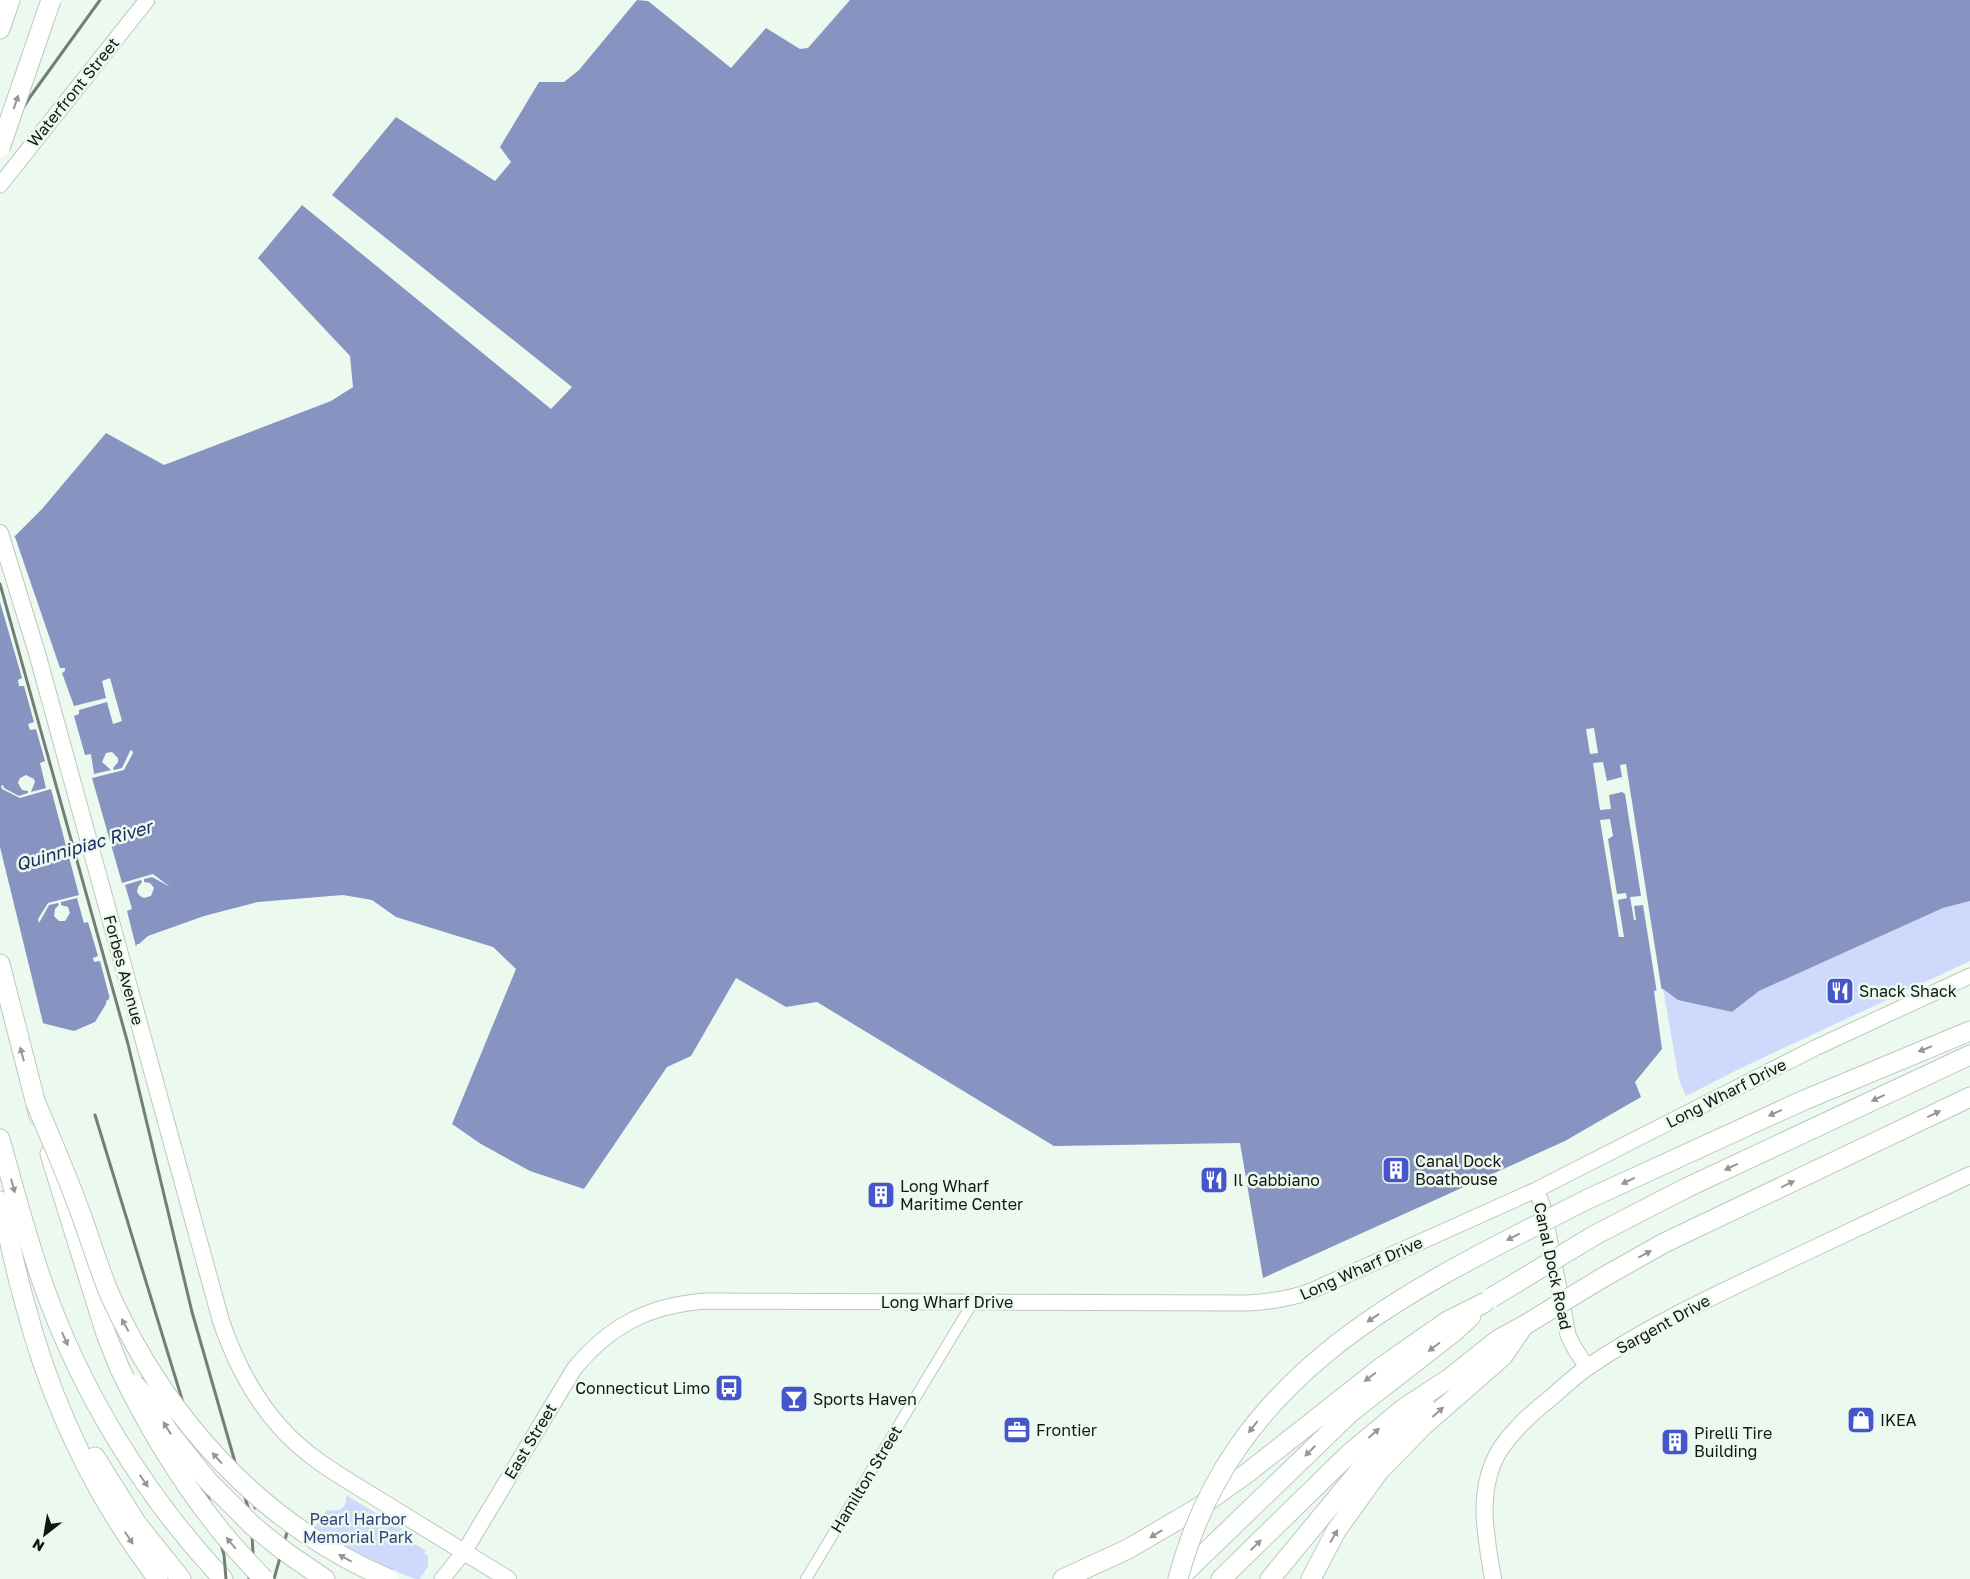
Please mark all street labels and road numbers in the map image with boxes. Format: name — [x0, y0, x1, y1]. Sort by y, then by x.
street label: Waterfront Street — [23, 33, 123, 151]
street label: Forbes Avenue — [100, 913, 148, 1027]
street label: Long Wharf Drive — [1662, 1054, 1790, 1132]
street label: Canal Dock Road — [1530, 1200, 1576, 1332]
street label: Long Wharf Drive — [1296, 1232, 1426, 1304]
street label: Sargent Drive — [1613, 1290, 1713, 1358]
street label: Long Wharf Drive — [881, 1292, 1013, 1312]
street label: East Street — [500, 1399, 560, 1483]
street label: Hamilton Street — [826, 1422, 906, 1536]

